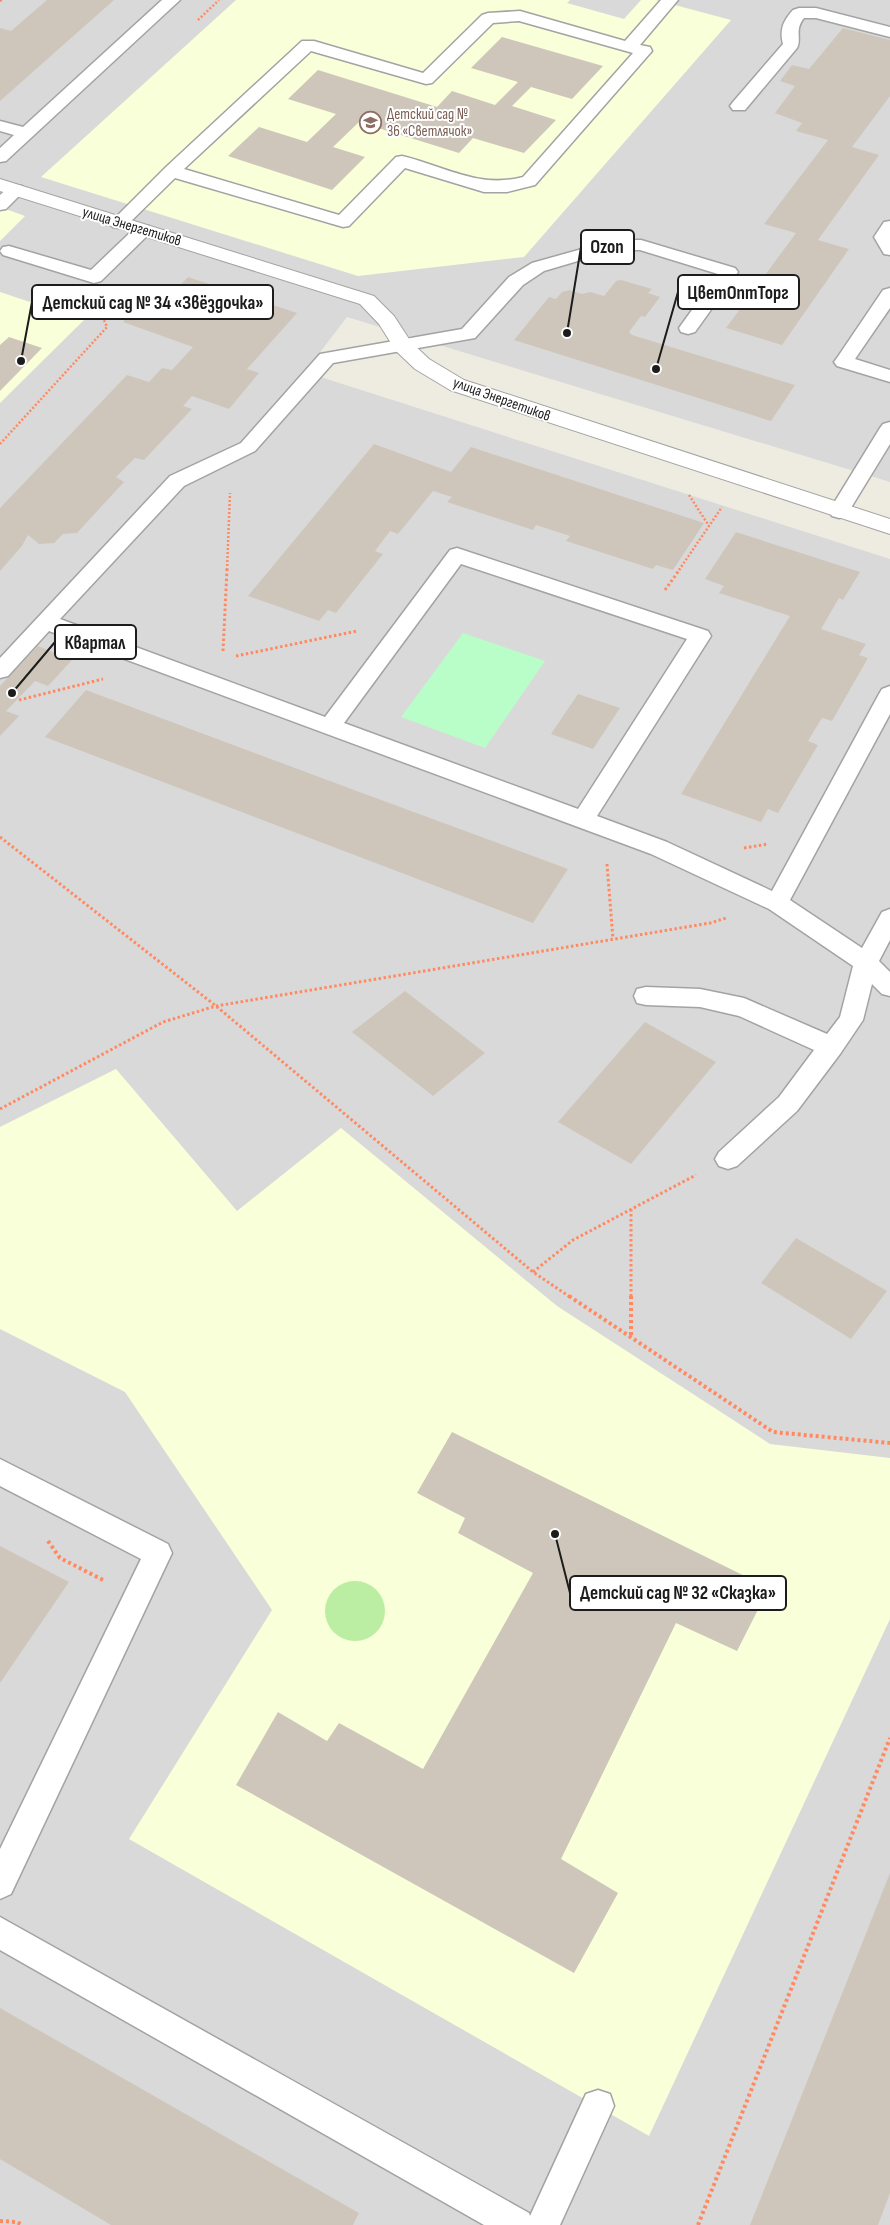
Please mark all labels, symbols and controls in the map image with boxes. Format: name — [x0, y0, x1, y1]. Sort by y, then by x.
place label: Детский сад № 36 «Светлячок» — [387, 105, 472, 141]
school or university icon: Детский сад № 36 «Светлячок» — [359, 111, 383, 135]
street label: улица Энергетиков — [80, 202, 184, 251]
callout: Ozon — [581, 230, 634, 264]
text: Ozon — [590, 236, 624, 259]
callout: ЦветОптТорг — [678, 275, 799, 309]
text: ЦветОптТорг — [687, 282, 789, 305]
callout: Детский сад № 34 «Звёздочка» — [32, 285, 273, 319]
text: Детский сад № 34 «Звёздочка» — [43, 292, 263, 315]
street label: улица Энергетиков — [450, 373, 553, 426]
callout: Квартал — [55, 625, 136, 659]
text: Квартал — [64, 632, 126, 655]
callout: Детский сад № 32 «Сказка» — [570, 1576, 786, 1610]
text: Детский сад № 32 «Сказка» — [580, 1582, 776, 1605]

